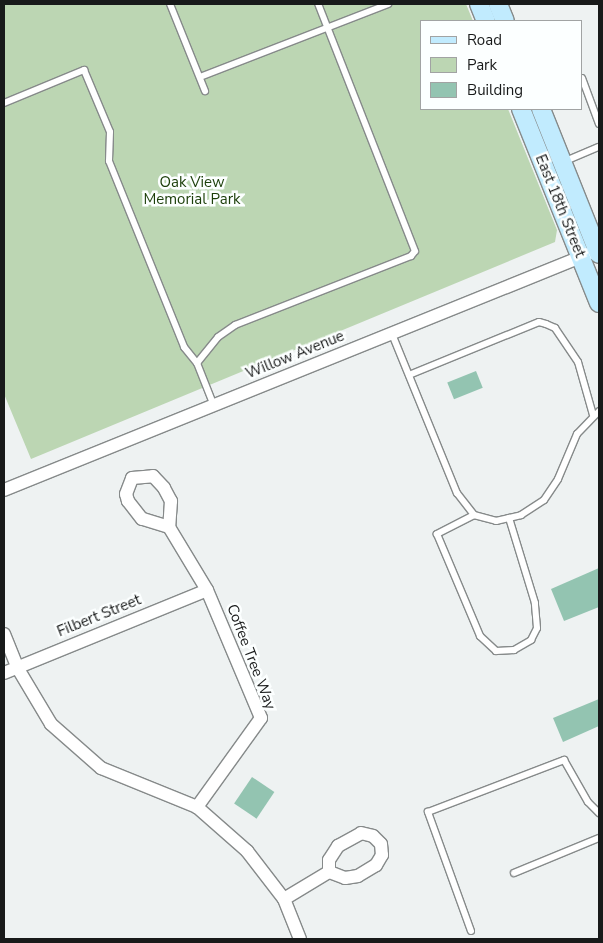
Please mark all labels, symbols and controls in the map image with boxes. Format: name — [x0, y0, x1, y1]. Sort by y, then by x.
legend — [420, 20, 583, 110]
text: Road — [467, 30, 502, 50]
text: Park — [467, 55, 497, 75]
text: Building — [467, 80, 523, 100]
street label: East 18th Street — [531, 152, 589, 260]
park label: Oak View Memorial Park — [143, 173, 241, 208]
street label: Willow Avenue — [243, 327, 347, 383]
street label: Filbert Street — [55, 591, 143, 641]
street label: Coffee Tree Way — [223, 602, 279, 712]

